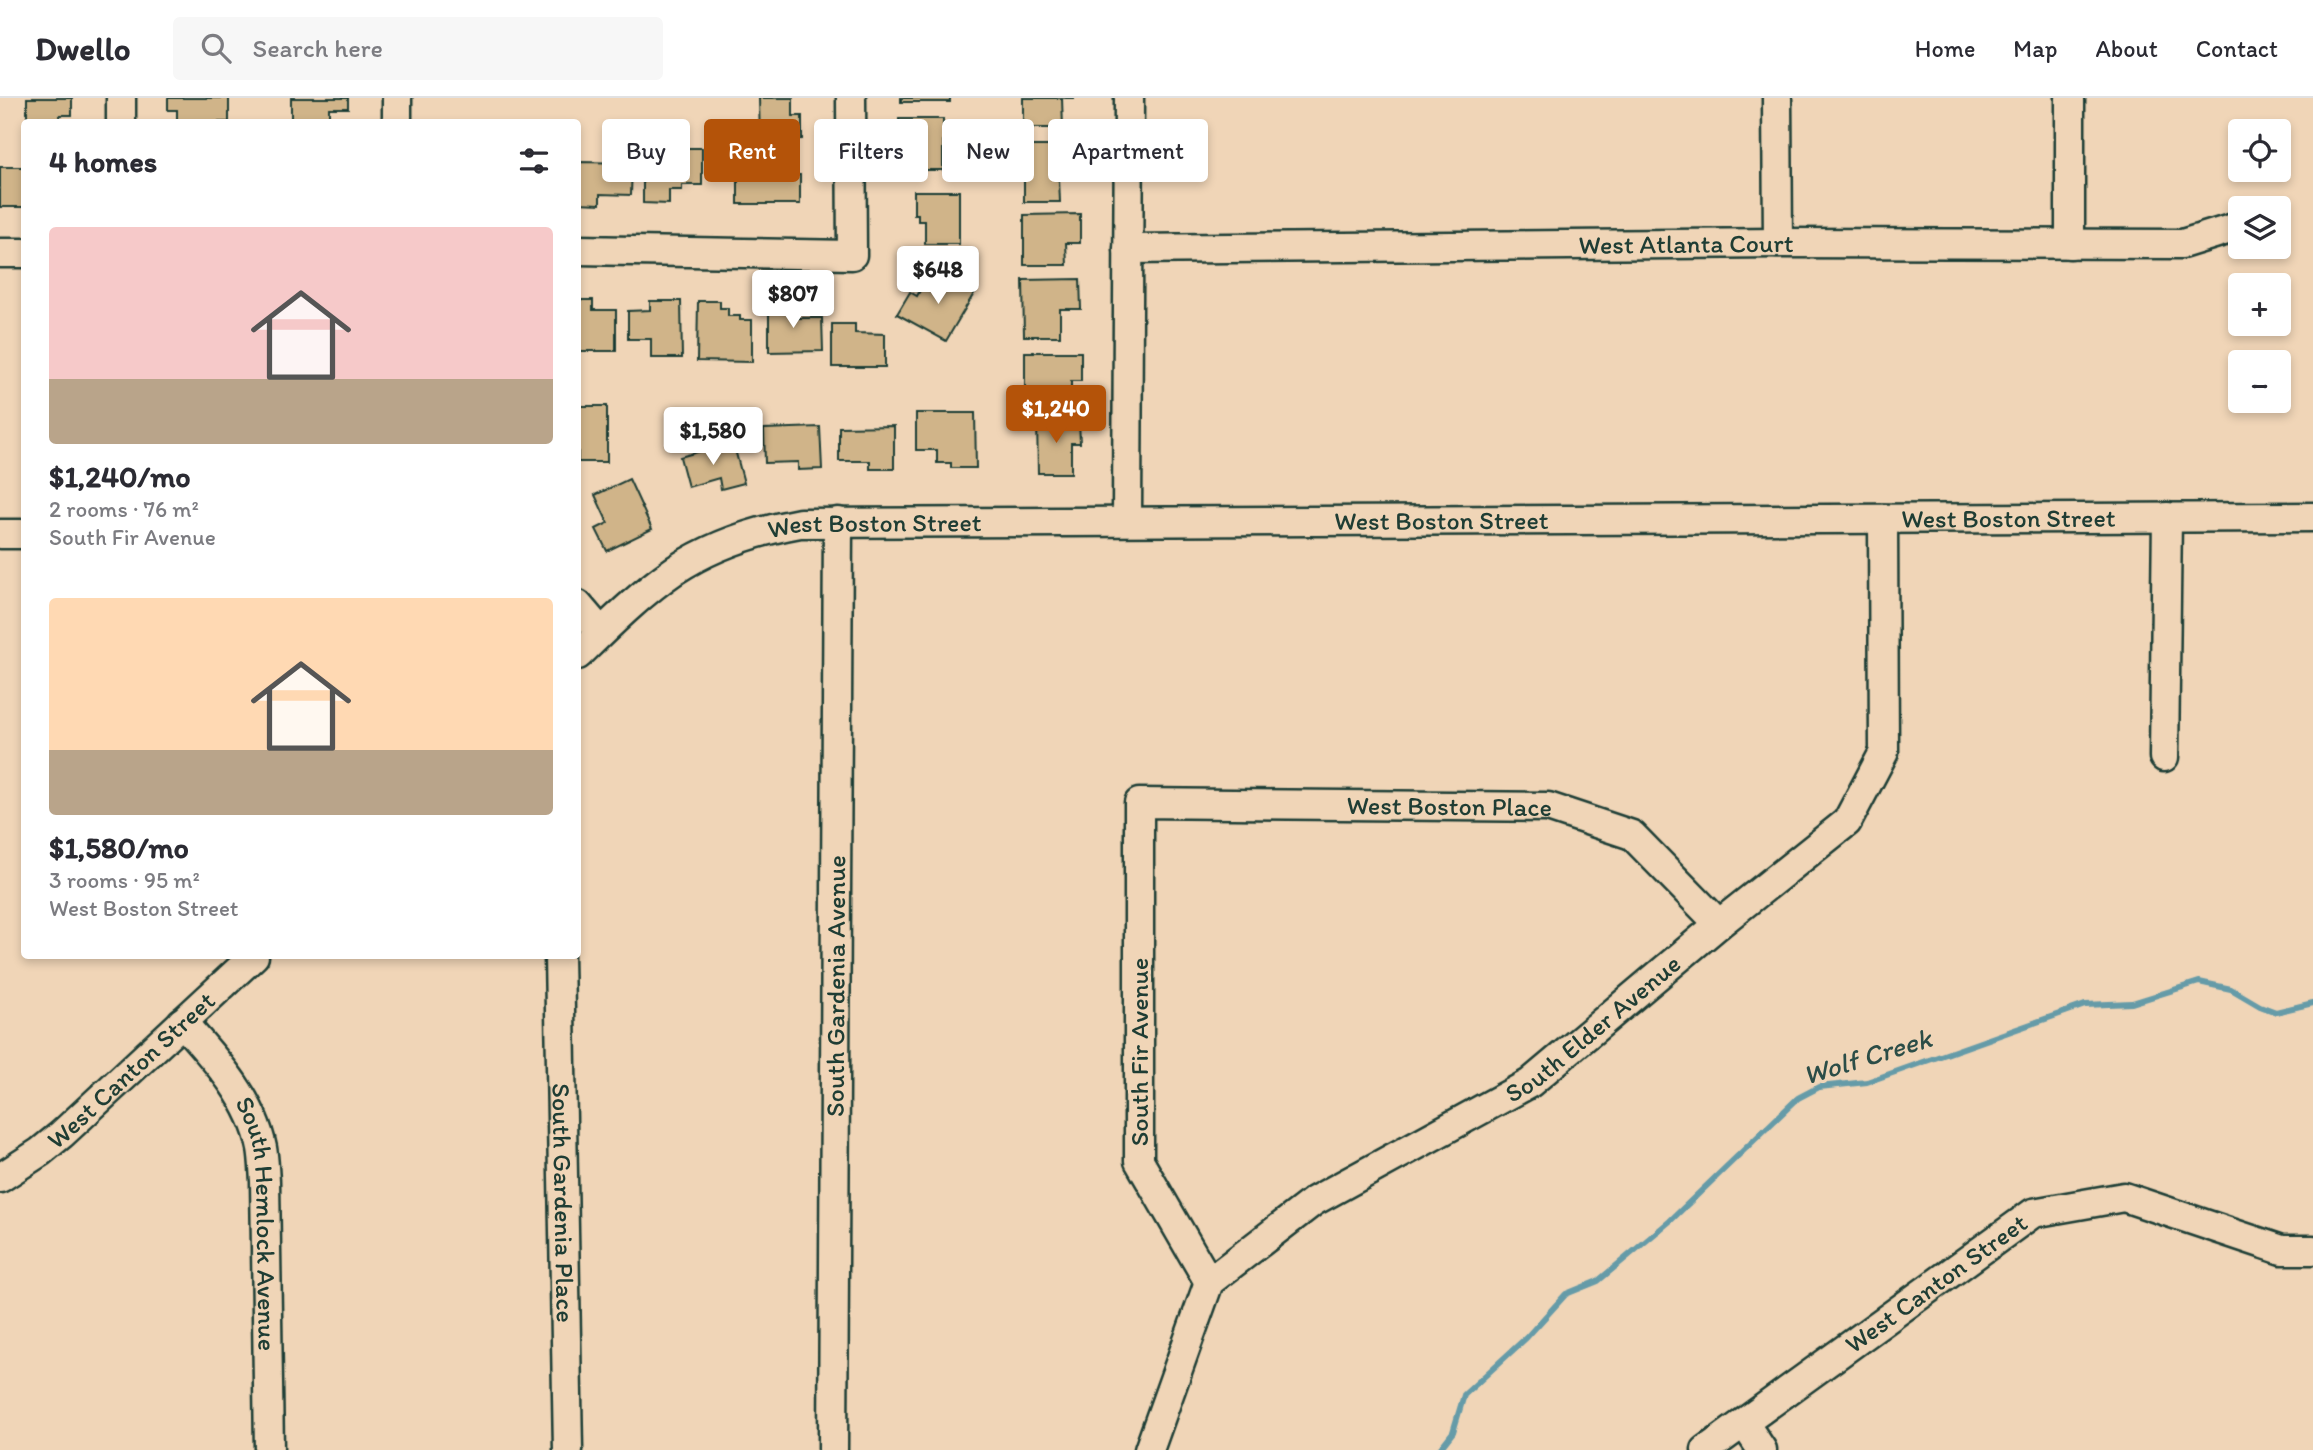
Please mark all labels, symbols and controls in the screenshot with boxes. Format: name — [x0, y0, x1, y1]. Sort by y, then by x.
search box — [173, 17, 663, 80]
text: Dwello — [35, 29, 131, 68]
icon: search — [197, 29, 235, 67]
text: Search here — [253, 32, 383, 64]
text: Home — [1915, 34, 1975, 63]
text: Map — [2013, 34, 2057, 63]
text: About — [2095, 34, 2158, 63]
text: Contact — [2196, 34, 2278, 63]
chip: Buy — [602, 119, 690, 182]
chip: Rent — [704, 119, 800, 182]
chip: Filters — [814, 119, 928, 182]
chip: New — [942, 119, 1034, 182]
chip: Apartment — [1048, 119, 1208, 182]
map controls — [2228, 119, 2291, 413]
button: locate — [2228, 119, 2291, 182]
icon: filters — [515, 142, 553, 180]
text: 4 homes — [49, 143, 157, 180]
button: layers — [2228, 196, 2291, 259]
street label: West Atlanta Court — [1578, 227, 1794, 261]
pin: $648 — [897, 246, 979, 306]
text: $648 — [913, 255, 963, 283]
pin: $807 — [752, 271, 834, 330]
icon: home — [238, 272, 364, 398]
button: + — [2228, 273, 2291, 336]
text: $807 — [768, 279, 818, 307]
button: − — [2228, 350, 2291, 413]
pin: $1,240 — [999, 386, 1113, 445]
text: $1,240 — [1022, 394, 1090, 422]
pin: $1,580 — [656, 408, 770, 467]
text: $1,580 — [680, 416, 746, 444]
text: $1,240/mo — [49, 458, 191, 495]
text: 2 rooms · 76 m² — [49, 495, 199, 523]
street label: West Boston Street — [1901, 502, 2116, 535]
street label: West Boston Street — [1334, 504, 1549, 537]
street label: West Boston Street — [764, 506, 982, 545]
text: South Fir Avenue — [49, 523, 216, 551]
icon: home — [238, 643, 364, 769]
street label: West Boston Place — [1346, 789, 1552, 823]
text: $1,580/mo — [49, 829, 189, 866]
street label: South Gardenia Avenue — [819, 855, 852, 1117]
text: 3 rooms · 95 m² — [49, 866, 200, 894]
text: West Boston Street — [49, 894, 238, 922]
street label: South Elder Avenue — [1500, 947, 1687, 1110]
street label: South Fir Avenue — [1123, 958, 1155, 1146]
street label: West Canton Street — [40, 984, 222, 1156]
water label: Wolf Creek — [1799, 1020, 1937, 1092]
street label: South Gardenia Place — [545, 1083, 582, 1323]
street label: South Hemlock Avenue — [228, 1091, 284, 1351]
street label: West Canton Street — [1839, 1207, 2033, 1360]

